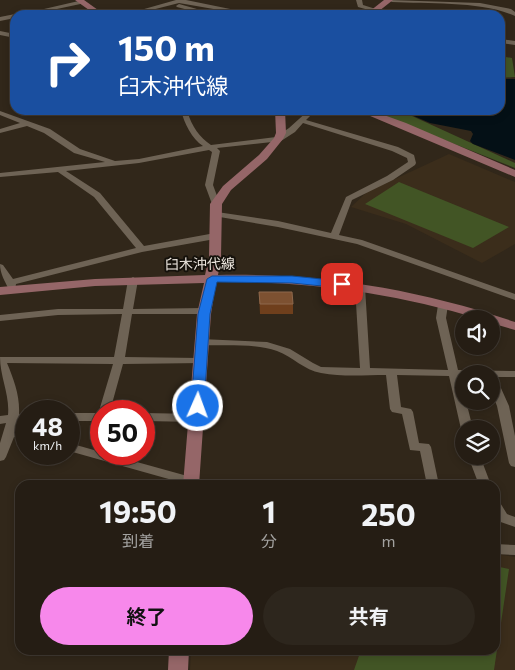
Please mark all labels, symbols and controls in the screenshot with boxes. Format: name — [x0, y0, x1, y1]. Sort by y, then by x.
text: 150 m — [118, 25, 215, 68]
icon: right — [35, 30, 100, 95]
text: 臼木沖代線 — [118, 72, 228, 99]
street label: 臼木沖代線 — [165, 254, 235, 273]
pin — [321, 263, 363, 305]
icon: arrive — [328, 270, 356, 298]
map controls — [455, 310, 500, 465]
button: sound — [455, 310, 500, 355]
button: search — [455, 365, 500, 410]
position arrow — [171, 379, 223, 431]
speed limit sign: 50 — [90, 400, 155, 465]
text: 48 — [32, 411, 63, 441]
button: layers — [455, 420, 500, 465]
text: km/h — [33, 438, 62, 452]
text: 19:50 — [99, 492, 177, 529]
text: 1 — [262, 492, 276, 529]
text: 250 — [361, 495, 416, 532]
text: 到着 — [122, 531, 154, 550]
text: 分 — [261, 531, 277, 550]
text: m — [381, 531, 395, 550]
button: 終了 — [40, 587, 253, 645]
button: 共有 — [263, 587, 475, 645]

